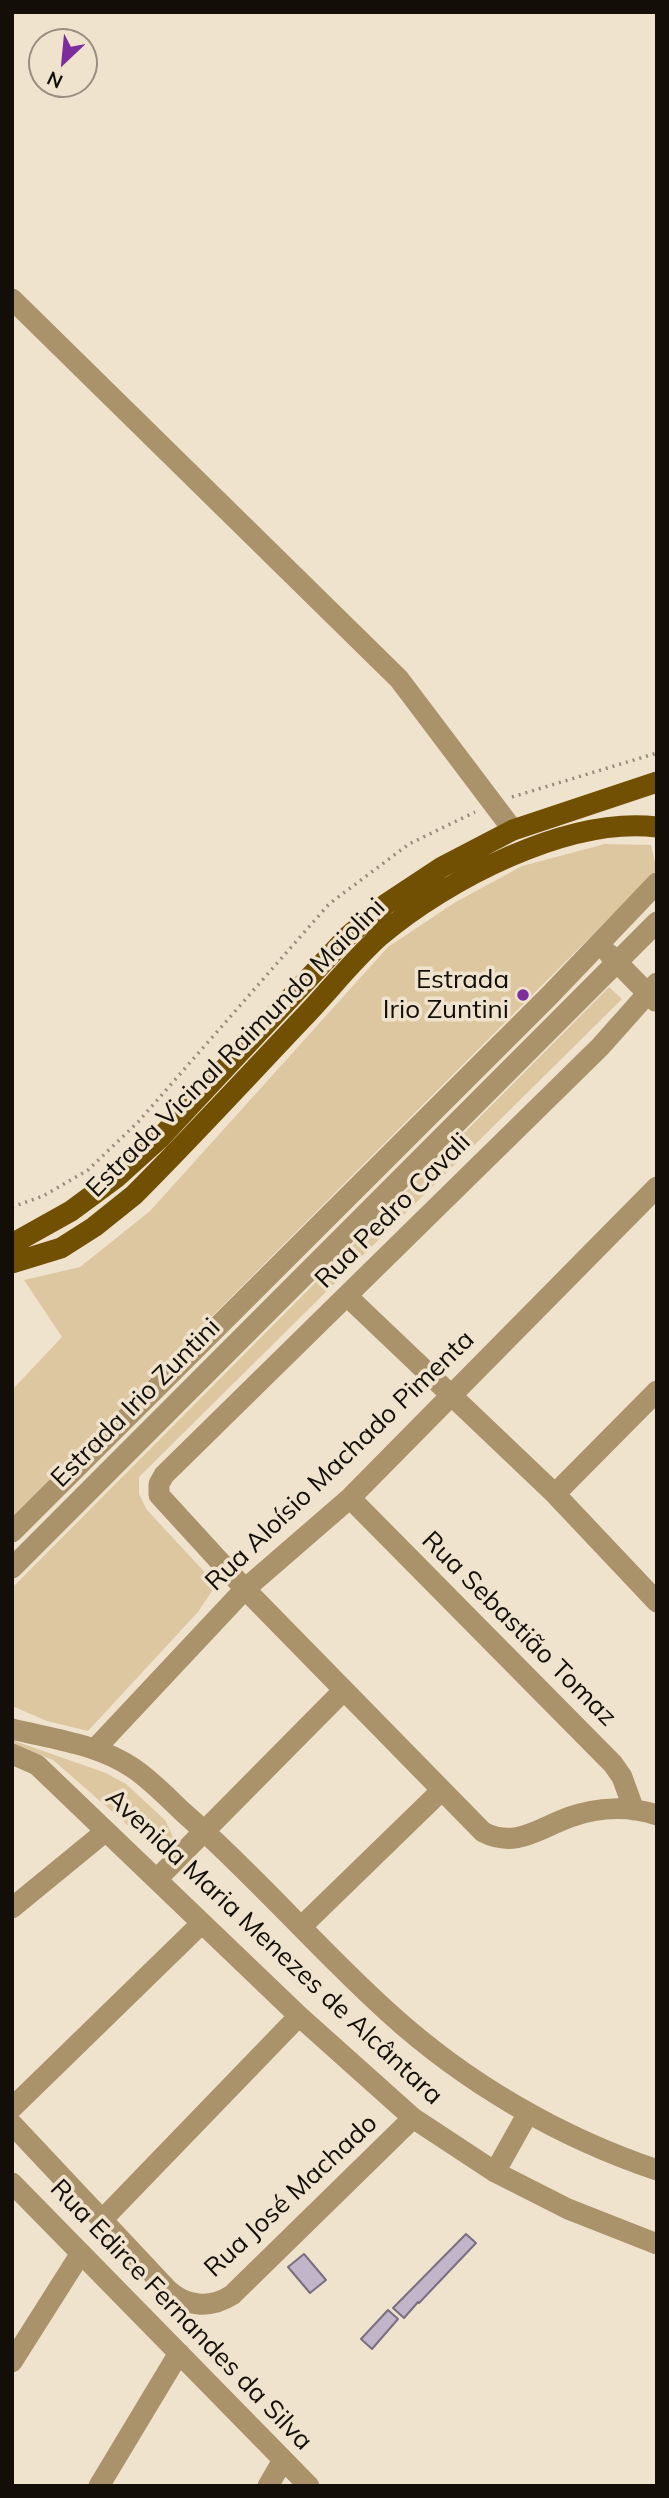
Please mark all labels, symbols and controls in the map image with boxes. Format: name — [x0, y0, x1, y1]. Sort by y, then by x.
north arrow — [28, 28, 98, 98]
text: N — [43, 66, 66, 94]
street label: Estrada Vicinal Raimundo Maiolini — [80, 892, 392, 1204]
place label: Estrada Irio Zuntini — [383, 964, 509, 1026]
marker: Estrada Irio Zuntini — [515, 987, 531, 1003]
street label: Rua Pedro Cavali — [309, 1127, 477, 1295]
street label: Estrada Irio Zuntini — [45, 1312, 227, 1494]
street label: Rua Aloísio Machado Pimenta — [199, 1324, 481, 1598]
street label: Rua Sebastião Tomaz — [415, 1525, 623, 1733]
street label: Avenida Maria Menezes de Alcântara — [99, 1782, 449, 2112]
street label: Rua José Machado — [198, 2108, 384, 2284]
street label: Rua Edirce Fernandes da Silva — [43, 2173, 319, 2457]

